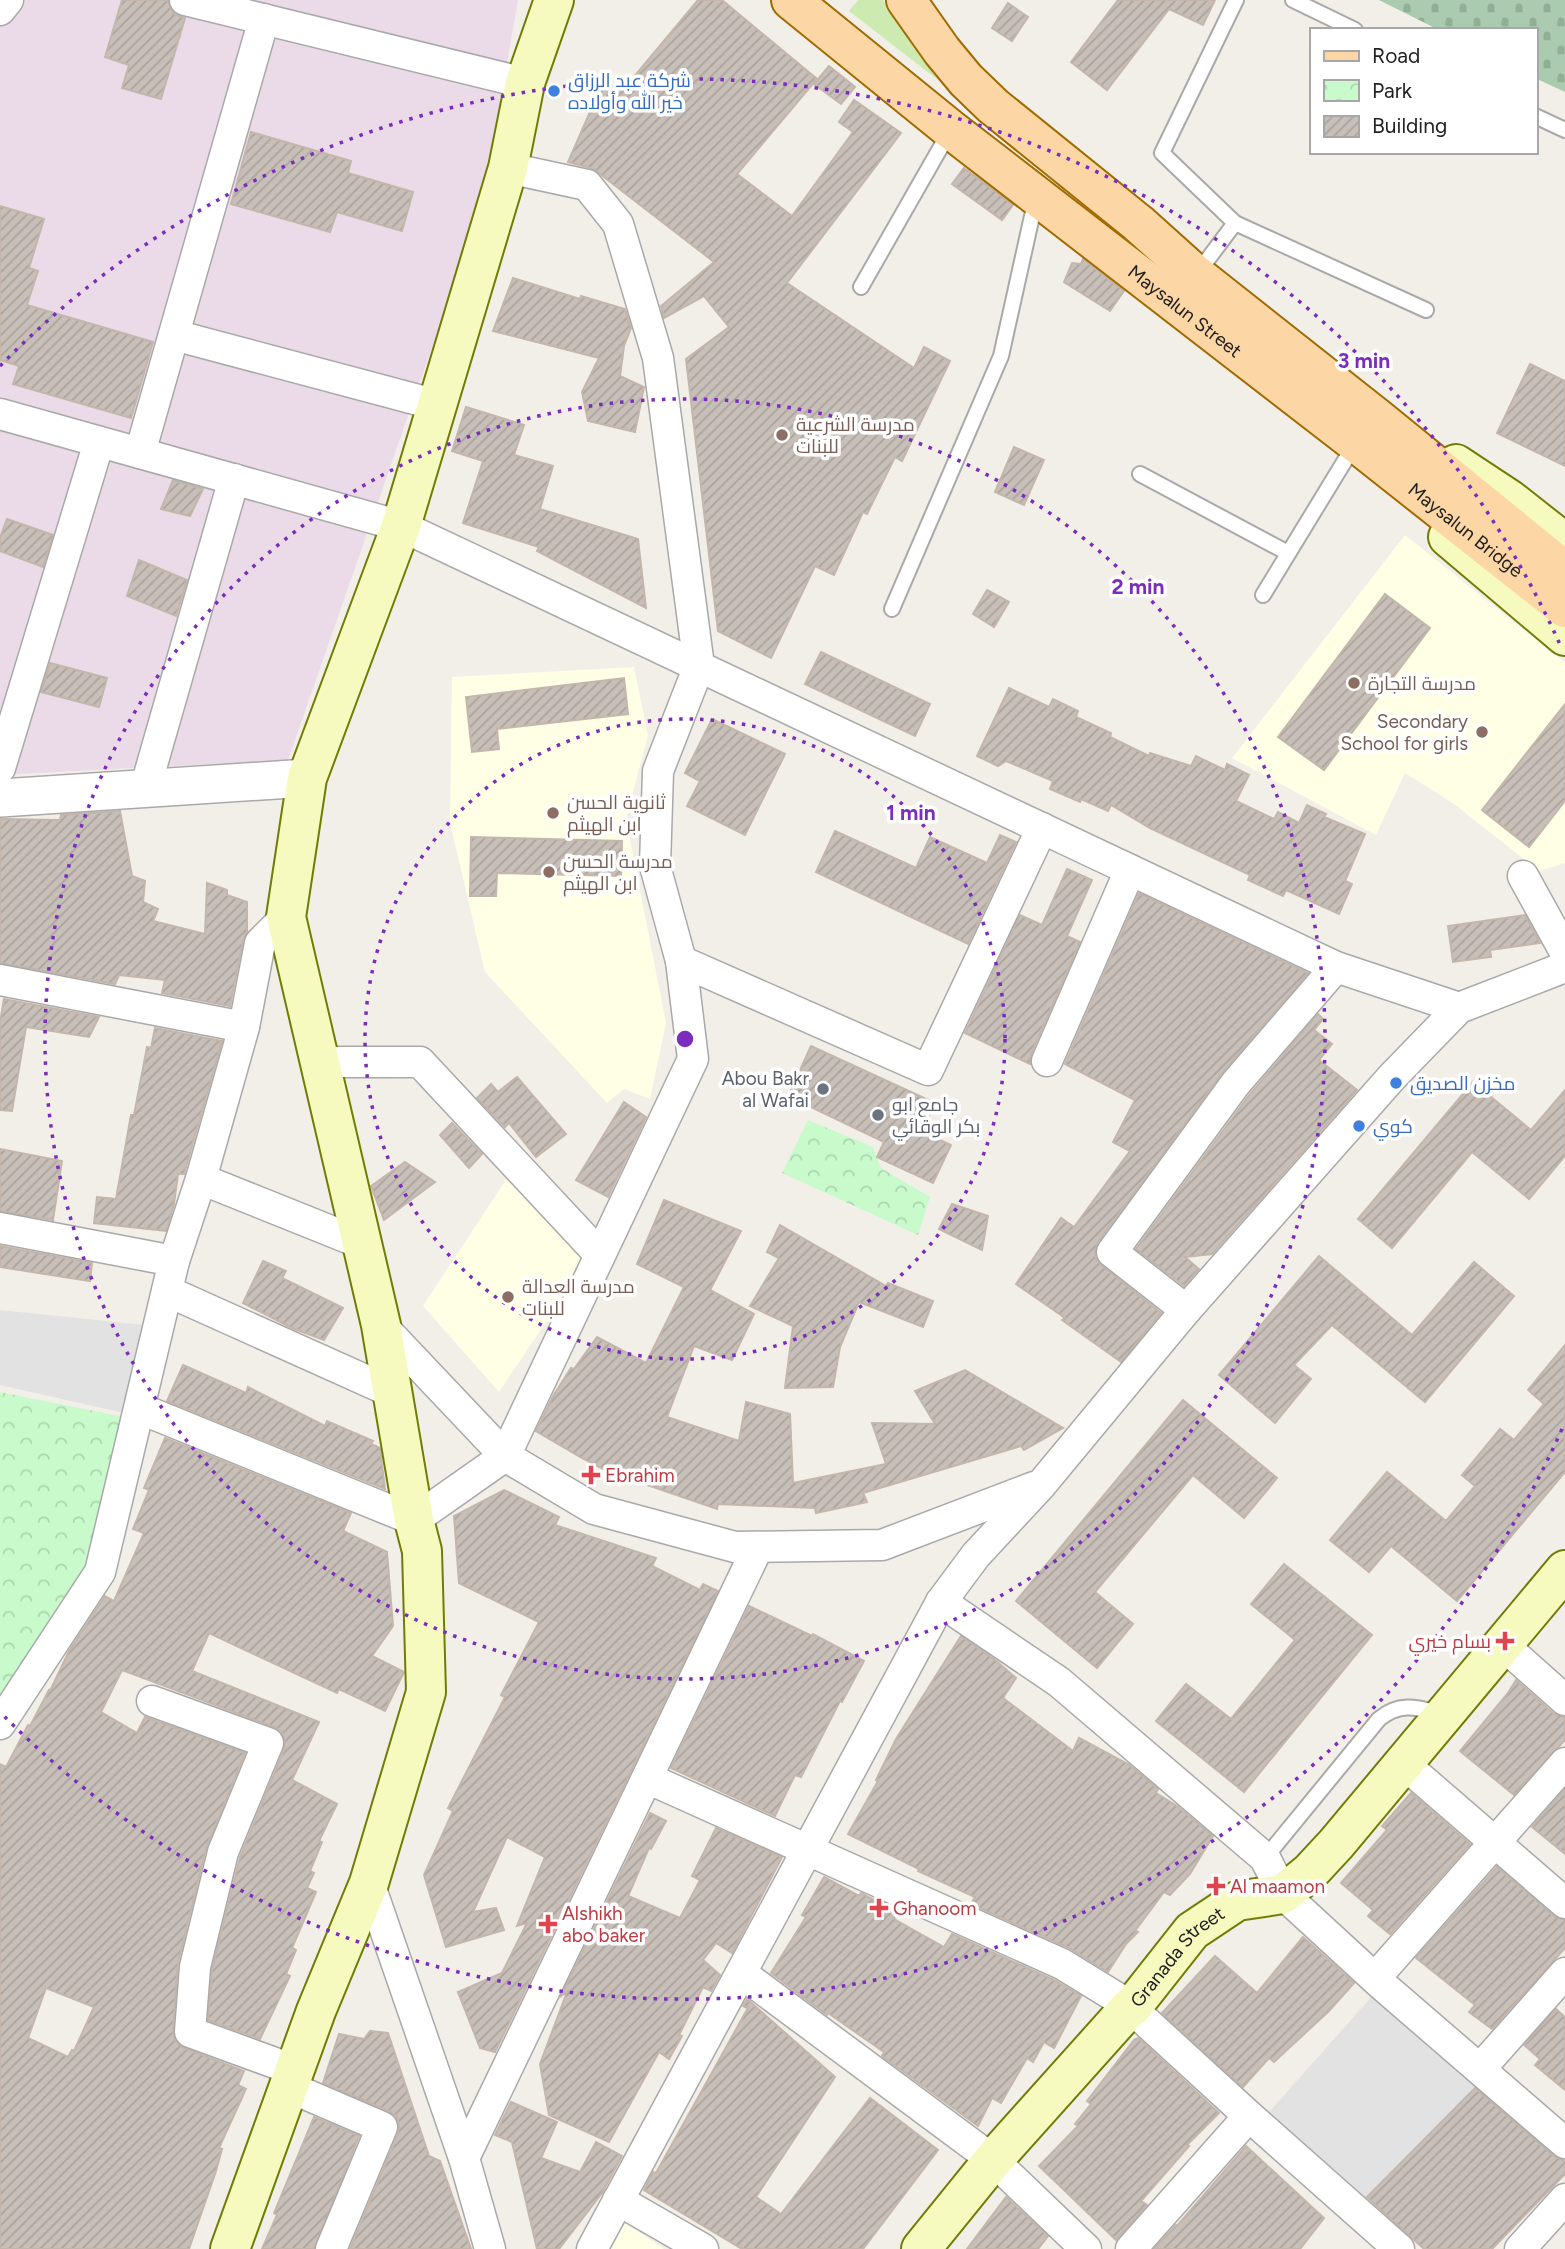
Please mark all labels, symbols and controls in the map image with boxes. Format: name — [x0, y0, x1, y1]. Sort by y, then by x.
legend — [1310, 28, 1537, 154]
text: Road — [1372, 43, 1420, 68]
place label: شركة عبد الرزاق خير الله وأولاده — [568, 69, 691, 114]
text: Park — [1372, 78, 1413, 103]
marker: شركة عبد الرزاق خير الله وأولاده — [546, 83, 562, 99]
text: Building — [1372, 113, 1447, 138]
street label: Maysalun Street — [1123, 260, 1246, 362]
text: 3 min — [1338, 348, 1390, 373]
place label: مدرسة الشرعية للبنات — [796, 413, 915, 458]
marker: مدرسة الشرعية للبنات — [774, 427, 790, 443]
street label: Maysalun Bridge — [1404, 478, 1527, 582]
text: 2 min — [1112, 574, 1164, 599]
place label: مدرسة التجارة — [1368, 672, 1476, 695]
marker: مدرسة التجارة — [1346, 675, 1362, 691]
place label: Secondary School for girls — [1340, 710, 1468, 755]
marker: Secondary School for girls — [1474, 724, 1490, 740]
place label: ثانوية الحسن ابن الهيثم — [567, 791, 666, 838]
text: 1 min — [886, 800, 936, 825]
marker: ثانوية الحسن ابن الهيثم — [545, 805, 561, 821]
place label: مدرسة الحسن ابن الهيثم — [563, 850, 673, 897]
marker: مدرسة الحسن ابن الهيثم — [541, 864, 557, 880]
centre of rings — [673, 1027, 697, 1051]
place label: Abou Bakr al Wafai — [722, 1067, 810, 1112]
place label: مخزن الصديق — [1410, 1072, 1516, 1096]
marker: مخزن الصديق — [1388, 1075, 1404, 1091]
marker: Abou Bakr al Wafai — [815, 1081, 831, 1097]
place label: جامع ابو بكر الوقائي — [892, 1093, 980, 1141]
marker: جامع ابو بكر الوقائي — [870, 1107, 886, 1123]
place label: كوي — [1373, 1115, 1413, 1141]
marker: كوي — [1351, 1118, 1367, 1134]
place label: مدرسة العدالة للبنات — [522, 1275, 635, 1320]
marker: مدرسة العدالة للبنات — [500, 1289, 516, 1305]
place label: Ebrahim — [605, 1464, 675, 1487]
marker: Ebrahim — [583, 1467, 599, 1483]
place label: بسام خيري — [1409, 1630, 1491, 1656]
marker: بسام خيري — [1497, 1633, 1513, 1649]
place label: Al maamon — [1230, 1875, 1325, 1898]
marker: Al maamon — [1208, 1878, 1224, 1894]
place label: Ghanoom — [893, 1897, 977, 1920]
marker: Ghanoom — [871, 1900, 887, 1916]
place label: Alshikh abo baker — [562, 1902, 646, 1947]
street label: Granada Street — [1125, 1902, 1229, 2012]
marker: Alshikh abo baker — [540, 1916, 556, 1932]

